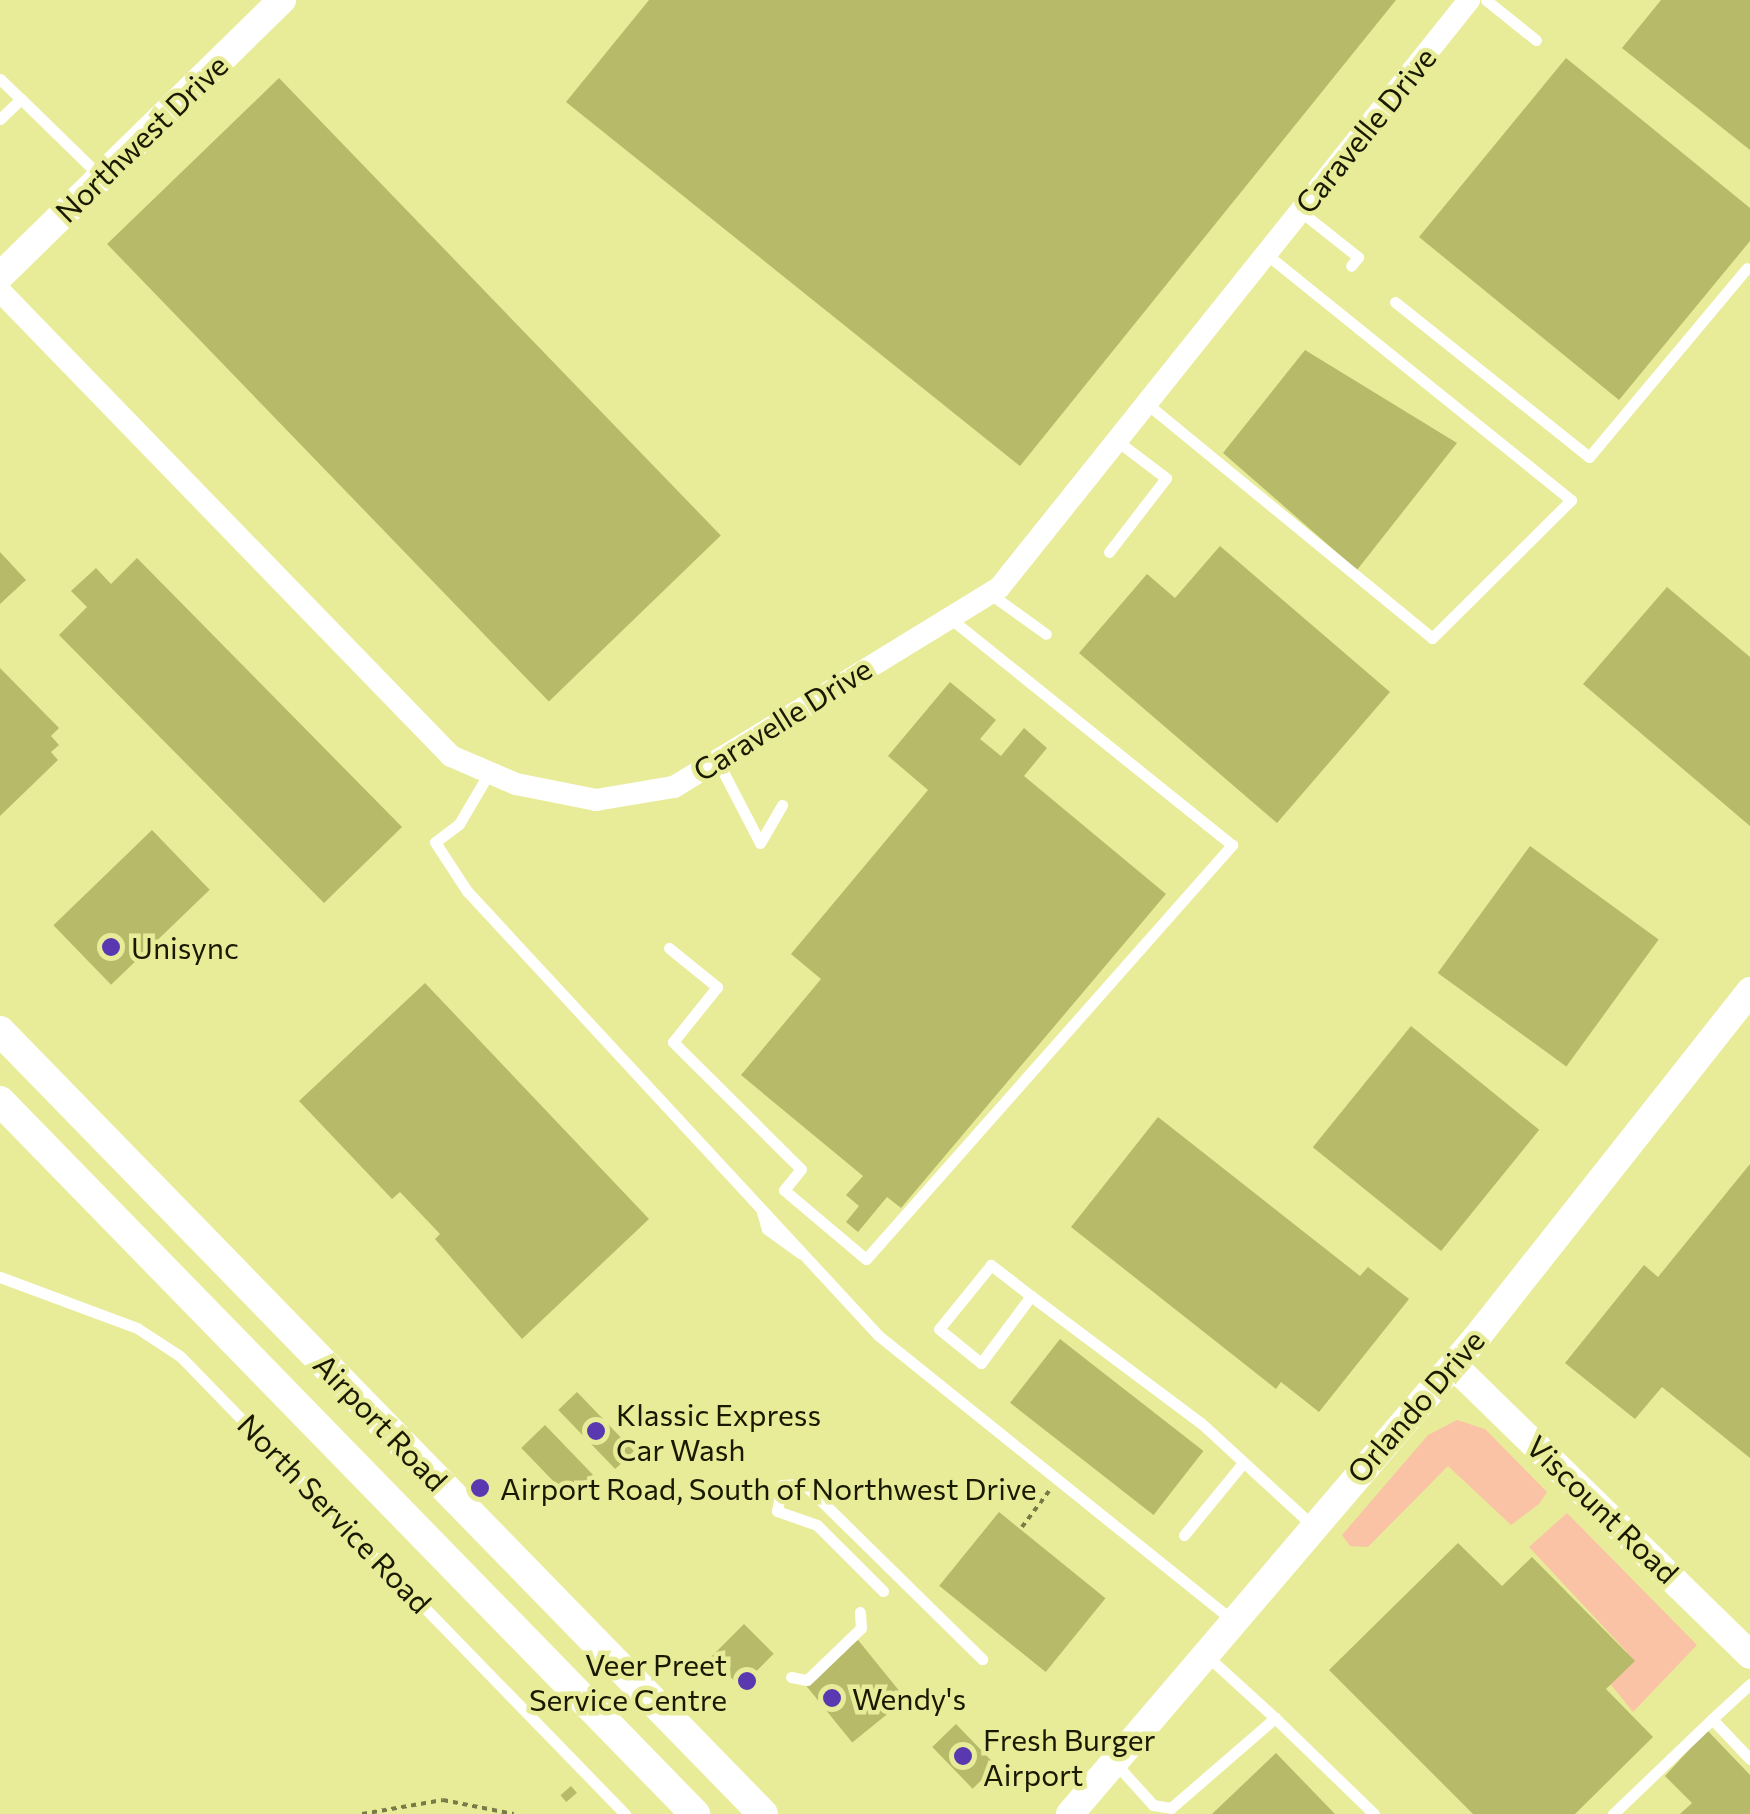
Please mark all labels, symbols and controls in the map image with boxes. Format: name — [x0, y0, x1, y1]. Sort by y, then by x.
street label: Caravelle Drive — [1287, 40, 1443, 220]
street label: Northwest Drive — [48, 47, 234, 229]
street label: Caravelle Drive — [686, 650, 878, 788]
place label: Unisync — [131, 929, 239, 965]
marker: Unisync — [100, 936, 122, 958]
street label: Orlando Drive — [1339, 1322, 1491, 1490]
street label: Airport Road — [307, 1346, 455, 1498]
place label: Klassic Express Car Wash — [616, 1396, 821, 1466]
street label: North Service Road — [231, 1406, 439, 1620]
marker: Klassic Express Car Wash — [585, 1420, 607, 1442]
street label: Viscount Road — [1520, 1428, 1686, 1590]
place label: Airport Road, South of Northwest Drive — [500, 1470, 1037, 1506]
marker: Airport Road, South of Northwest Drive — [469, 1477, 491, 1499]
place label: Veer Preet Service Centre — [529, 1646, 727, 1716]
marker: Veer Preet Service Centre — [736, 1670, 758, 1692]
place label: Wendy's — [852, 1680, 966, 1716]
marker: Wendy's — [821, 1687, 843, 1709]
place label: Fresh Burger Airport — [983, 1721, 1156, 1792]
marker: Fresh Burger Airport — [952, 1745, 974, 1767]

